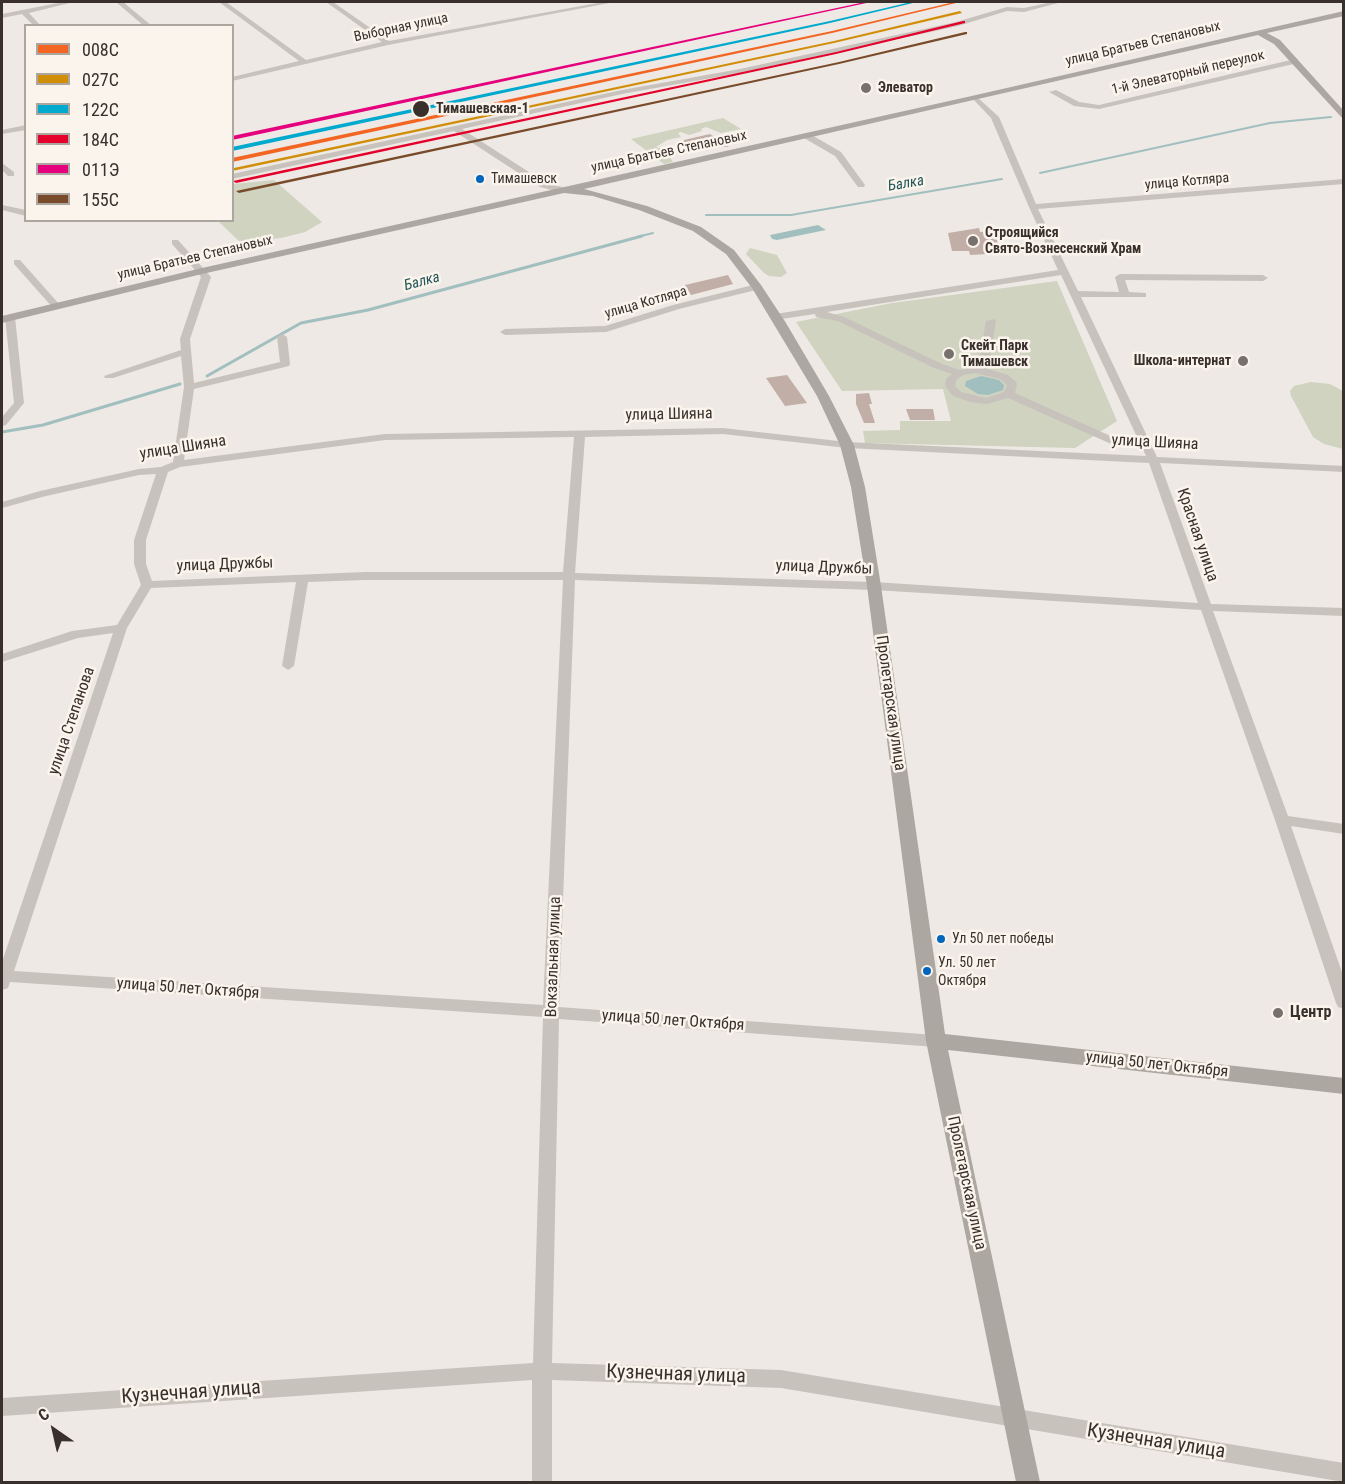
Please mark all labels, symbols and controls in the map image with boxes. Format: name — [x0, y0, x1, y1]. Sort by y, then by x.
street label: Выборная улица — [353, 10, 449, 46]
street label: улица Братьев Степановых — [1064, 18, 1222, 70]
legend — [24, 24, 234, 222]
text: 008С — [82, 39, 119, 60]
street label: 1-й Элеваторный переулок — [1110, 47, 1266, 99]
text: 027С — [82, 69, 119, 90]
place label: Элеватор — [878, 80, 933, 96]
marker: Элеватор — [859, 81, 873, 95]
text: 122С — [82, 99, 119, 120]
marker: Тимашевская-1 — [411, 99, 431, 119]
place label: Тимашевская-1 — [436, 101, 529, 117]
street label: улица Братьев Степановых — [590, 127, 748, 177]
text: 184С — [82, 129, 119, 150]
text: 011Э — [82, 159, 119, 180]
street label: улица Котляра — [1144, 170, 1230, 194]
place label: Тимашевск — [491, 171, 557, 187]
water label: Балка — [886, 172, 926, 196]
marker: Тимашевск — [474, 173, 486, 185]
text: 155С — [82, 189, 119, 210]
place label: Строящийся Свято-Вознесенский Храм — [985, 225, 1141, 258]
street label: улица Братьев Степановых — [116, 232, 274, 284]
marker: Строящийся Свято-Вознесенский Храм — [966, 234, 980, 248]
water label: Балка — [402, 269, 442, 295]
street label: улица Котляра — [603, 283, 689, 323]
place label: Скейт Парк Тимашевск — [961, 338, 1028, 370]
marker: Скейт Парк Тимашевск — [942, 347, 956, 361]
place label: Школа-интернат — [1134, 353, 1231, 369]
marker: Школа-интернат — [1236, 354, 1250, 368]
street label: улица Шияна — [625, 405, 713, 425]
street label: улица Шияна — [1111, 431, 1199, 455]
street label: улица Шияна — [138, 432, 228, 464]
street label: Красная улица — [1172, 486, 1222, 584]
street label: улица Дружбы — [176, 554, 274, 576]
street label: улица Дружбы — [775, 557, 873, 579]
street label: Пролетарская улица — [871, 634, 909, 772]
street label: улица Степанова — [45, 665, 99, 777]
street label: Вокзальная улица — [542, 896, 566, 1018]
place label: Ул 50 лет победы — [952, 931, 1054, 947]
marker: Ул 50 лет победы — [935, 933, 947, 945]
place label: Ул. 50 лет Октября — [938, 955, 996, 988]
marker: Ул. 50 лет Октября — [921, 965, 933, 977]
street label: улица 50 лет Октября — [116, 974, 260, 1004]
place label: Центр — [1290, 1003, 1331, 1023]
street label: улица 50 лет Октября — [601, 1006, 745, 1036]
marker: Центр — [1271, 1006, 1285, 1020]
street label: улица 50 лет Октября — [1085, 1048, 1229, 1082]
street label: Пролетарская улица — [942, 1114, 990, 1252]
street label: Кузнечная улица — [606, 1361, 746, 1389]
street label: Кузнечная улица — [121, 1376, 261, 1410]
north arrow — [24, 1400, 84, 1460]
text: С — [35, 1404, 53, 1425]
street label: Кузнечная улица — [1085, 1419, 1227, 1465]

